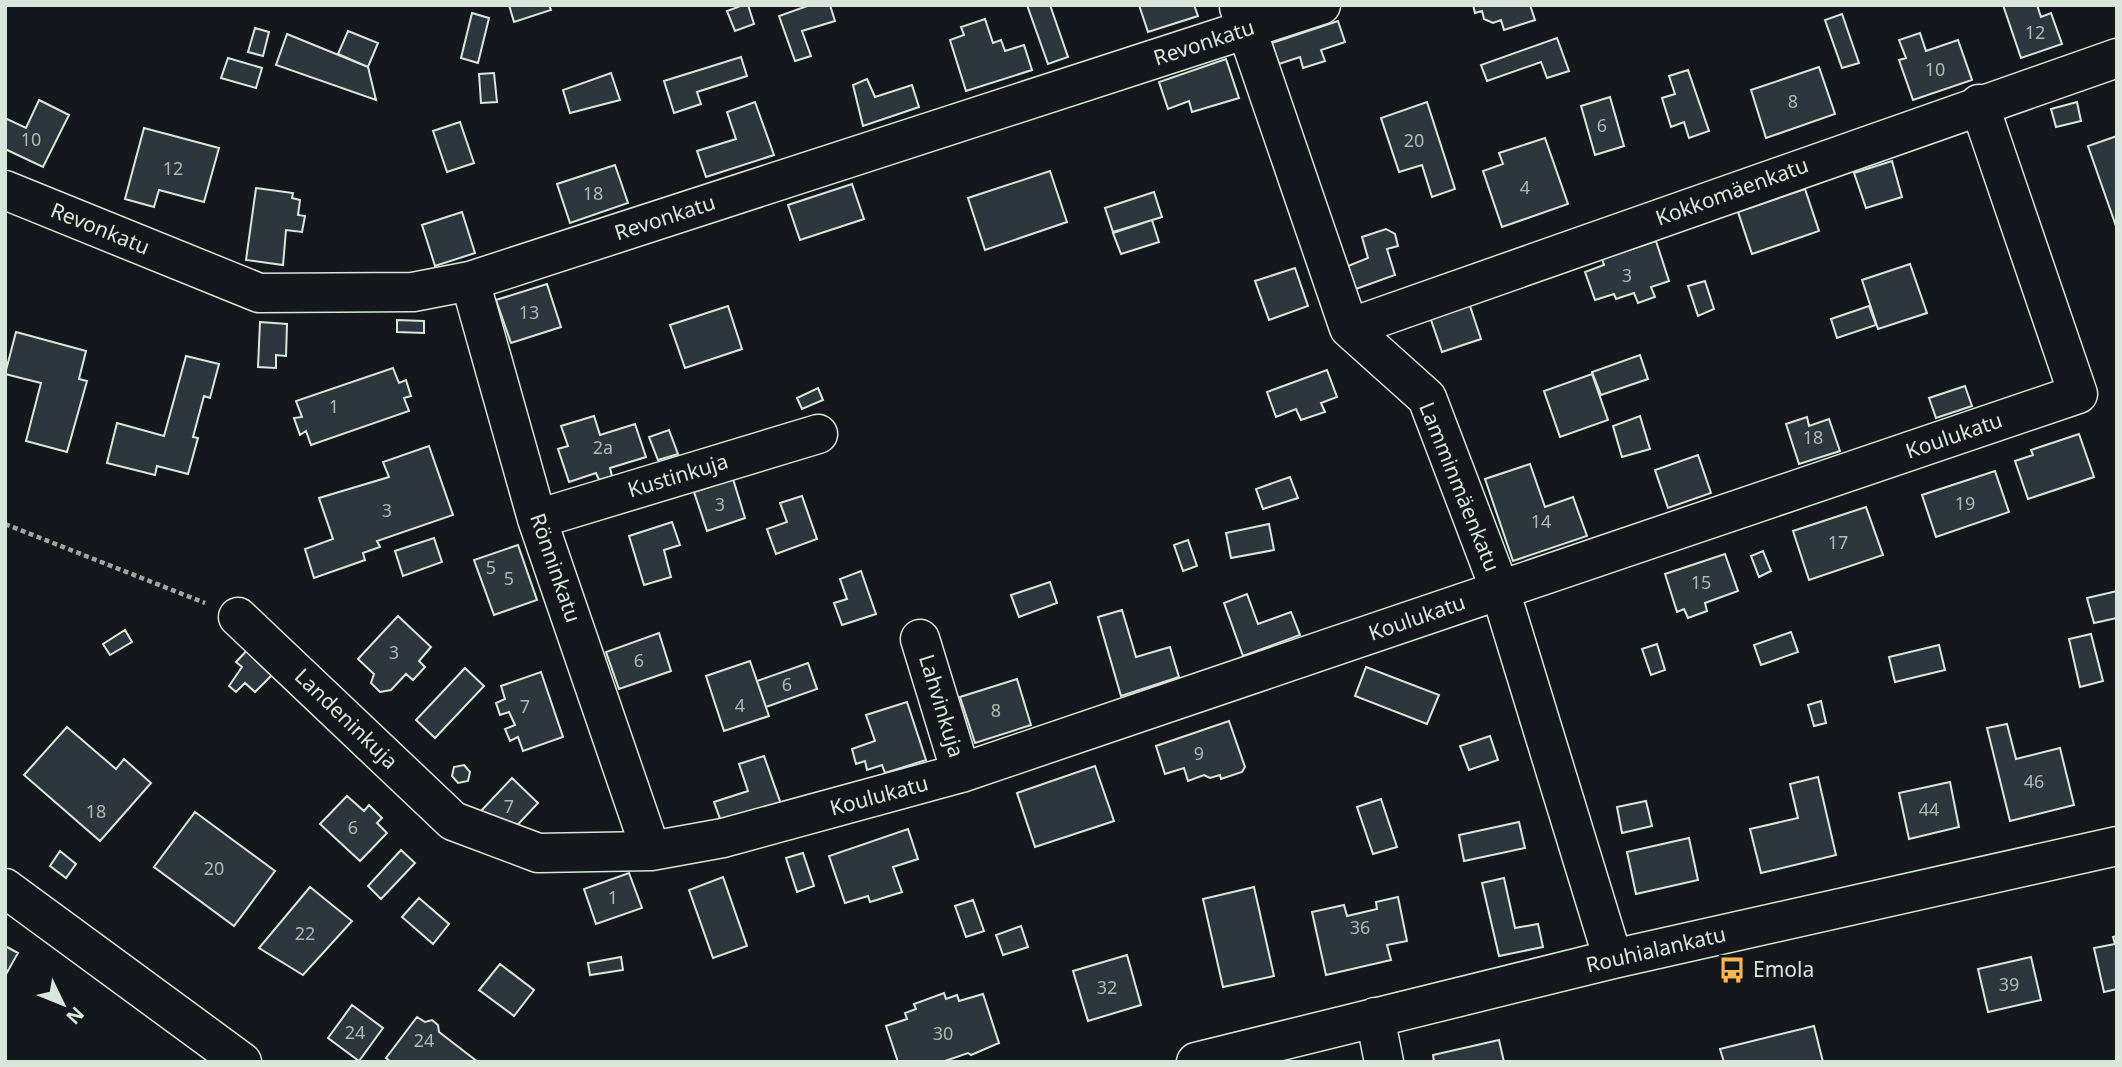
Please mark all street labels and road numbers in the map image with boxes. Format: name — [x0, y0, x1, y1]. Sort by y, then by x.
street label: Revonkatu — [1150, 13, 1258, 71]
street label: Kokkomäenkatu — [1651, 150, 1812, 232]
street label: Revonkatu — [611, 188, 719, 246]
street label: Revonkatu — [47, 196, 154, 261]
street label: Lamminmäenkatu — [1413, 398, 1507, 575]
street label: Koulukatu — [1902, 405, 2006, 465]
street label: Kustinkuja — [624, 447, 731, 504]
street label: Rönninkatu — [524, 509, 588, 626]
street label: Koulukatu — [1365, 587, 1469, 647]
street label: Lahvinkuja — [913, 651, 971, 761]
street label: Landeninkuja — [289, 662, 404, 775]
street label: Koulukatu — [827, 768, 931, 822]
street label: Rouhialankatu — [1583, 919, 1728, 979]

